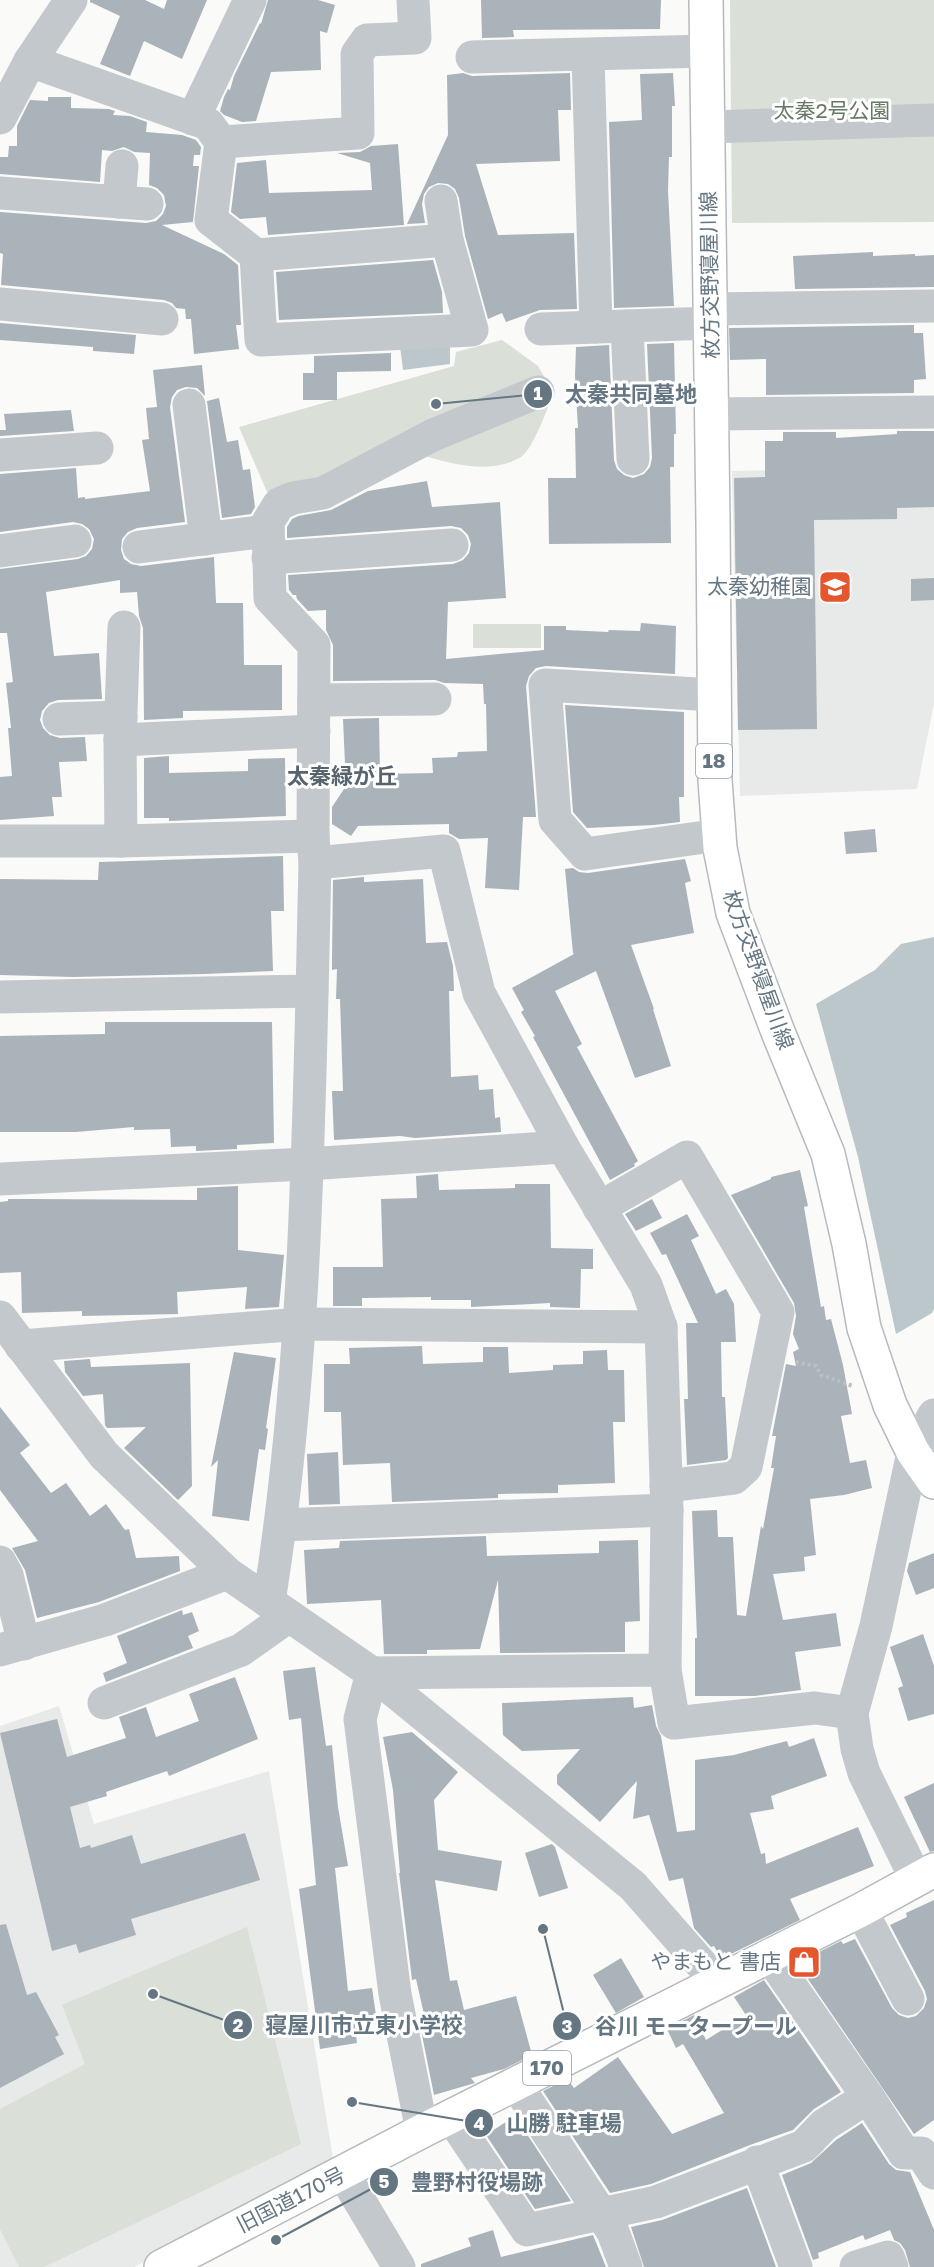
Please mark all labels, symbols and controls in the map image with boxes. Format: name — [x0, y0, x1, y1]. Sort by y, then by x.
park label: 太秦2号公園 — [773, 97, 891, 123]
street label: 枚方交野寝屋川線 — [695, 191, 723, 359]
callout: 太秦共同墓地 — [523, 374, 709, 414]
text: 太秦共同墓地 — [565, 380, 697, 407]
text: 1 — [533, 382, 543, 404]
school or university icon: 太秦幼稚園 — [817, 569, 853, 605]
place label: 太秦幼稚園 — [707, 573, 812, 599]
road number: 18 — [696, 744, 732, 778]
district label: 太秦緑が丘 — [287, 762, 397, 789]
street label: 枚方交野寝屋川線 — [718, 886, 800, 1053]
shop icon: やまもと 書店 — [786, 1944, 822, 1980]
place label: やまもと 書店 — [650, 1948, 781, 1974]
callout: 寝屋川市立東小学校 — [223, 2005, 475, 2045]
callout: 谷川 モータープール — [552, 2006, 810, 2046]
text: 寝屋川市立東小学校 — [265, 2011, 463, 2038]
text: 谷川 モータープール — [595, 2012, 797, 2039]
text: 2 — [233, 2014, 244, 2036]
text: 3 — [562, 2015, 573, 2037]
road number: 170 — [523, 2051, 571, 2085]
callout: 山勝 駐車場 — [464, 2103, 634, 2143]
text: 山勝 駐車場 — [506, 2109, 622, 2136]
text: 4 — [473, 2112, 485, 2134]
street label: 旧国道170号 — [232, 2161, 349, 2238]
callout: 豊野村役場跡 — [369, 2162, 555, 2202]
text: 豊野村役場跡 — [411, 2168, 543, 2195]
text: 5 — [379, 2170, 390, 2192]

